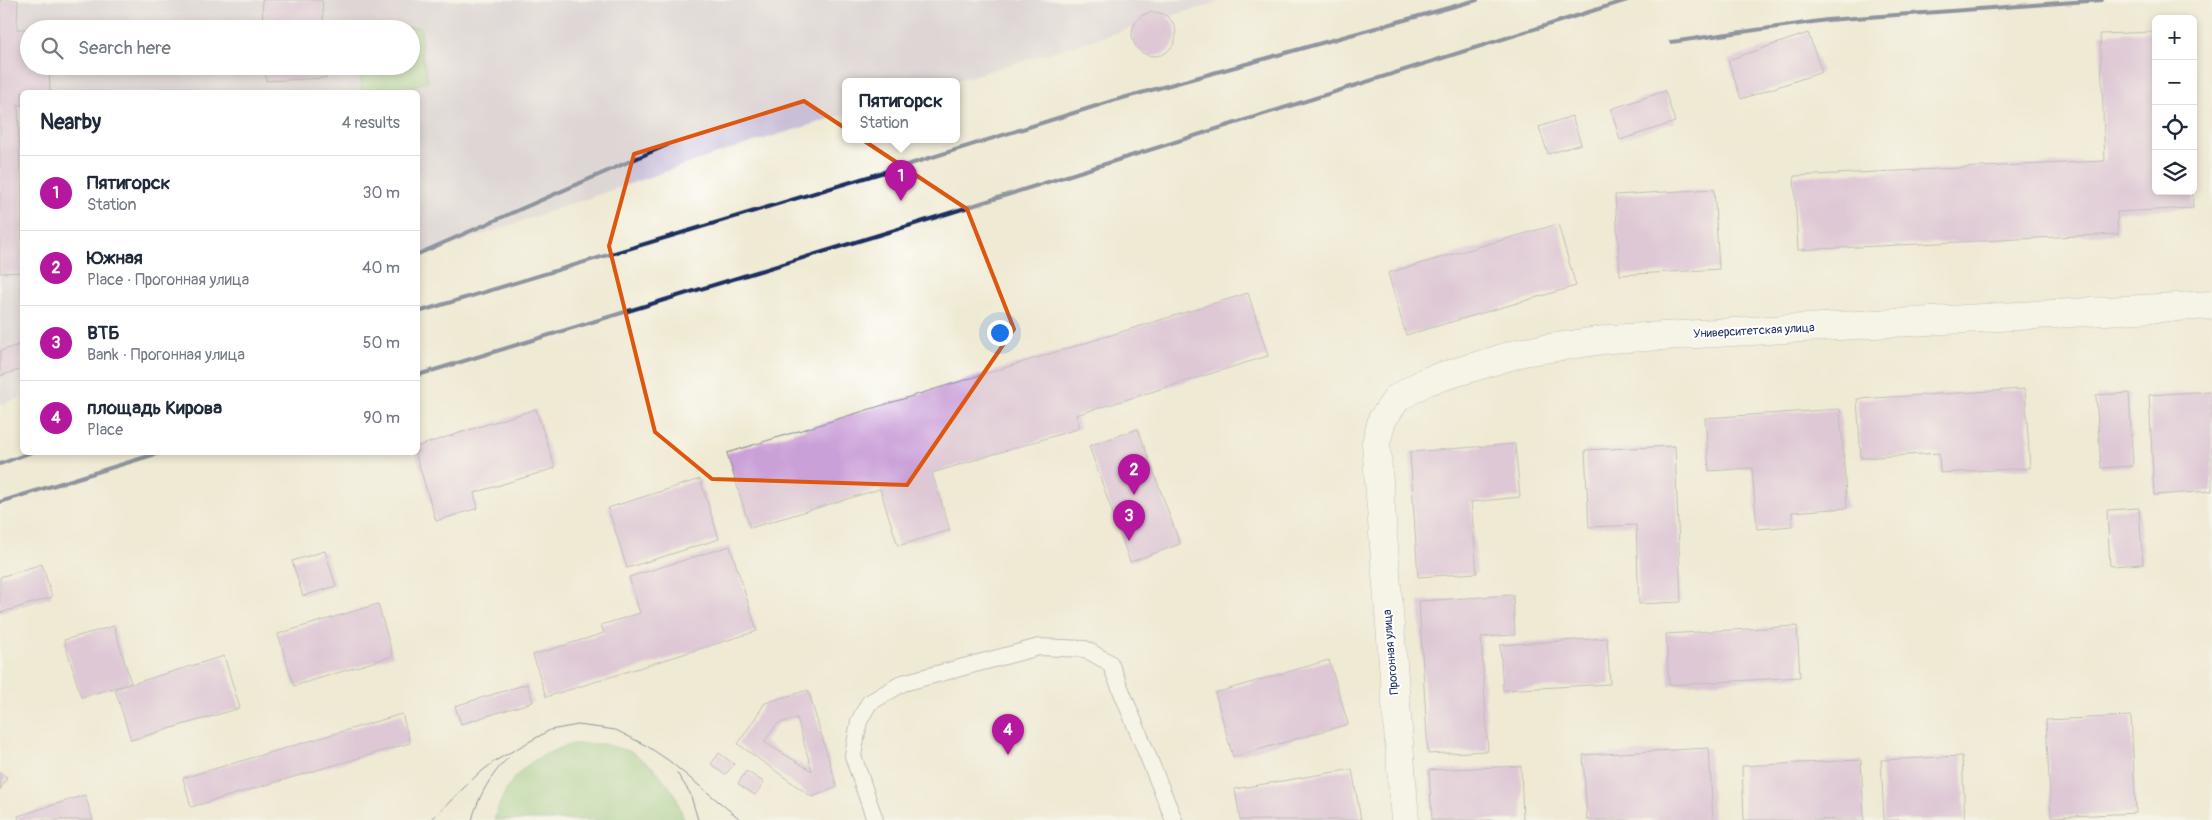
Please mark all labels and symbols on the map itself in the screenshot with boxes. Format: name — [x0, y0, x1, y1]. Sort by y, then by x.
pin: 1 — [885, 160, 917, 201]
your location — [987, 320, 1013, 346]
street label: Университетская улица — [1693, 320, 1815, 342]
pin: 2 — [1118, 454, 1150, 495]
pin: 3 — [1113, 500, 1145, 541]
street label: Прогонная улица — [1380, 608, 1402, 695]
pin: 4 — [992, 714, 1024, 755]

